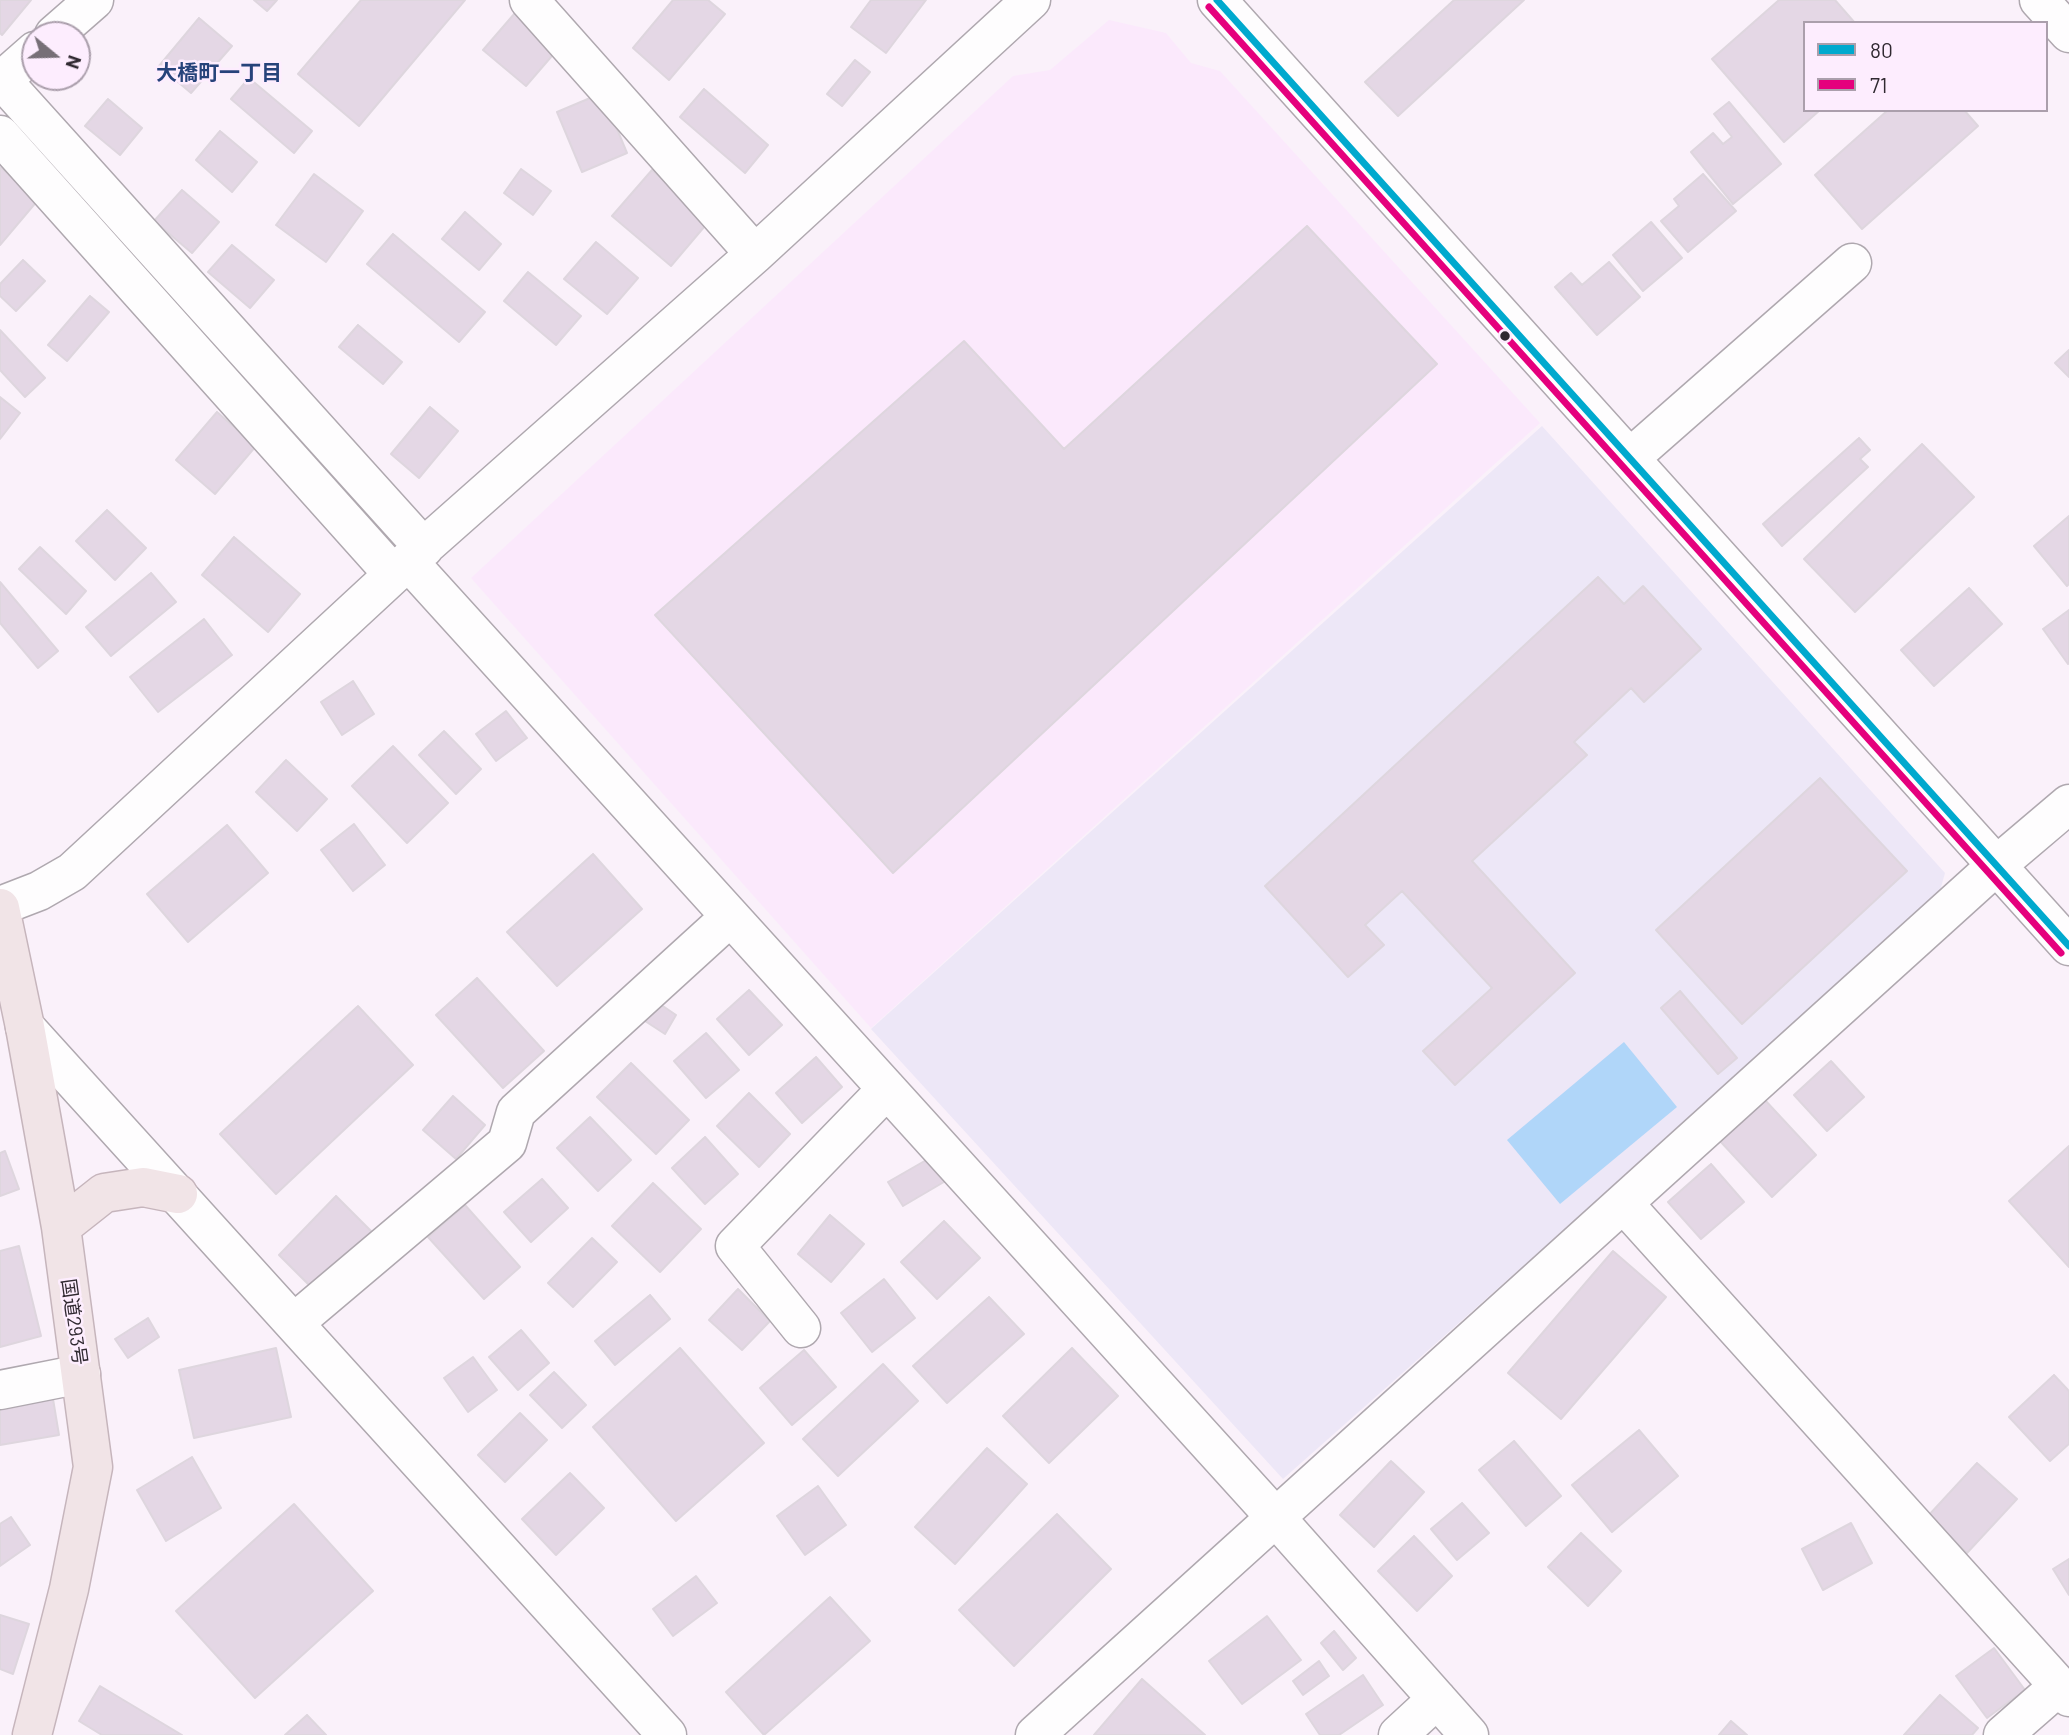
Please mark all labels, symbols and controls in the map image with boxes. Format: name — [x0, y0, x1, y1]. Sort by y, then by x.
north arrow — [21, 21, 91, 91]
legend — [1803, 21, 2048, 112]
text: 80 — [1870, 37, 1893, 62]
text: N — [62, 53, 87, 72]
district label: 大橋町一丁目 — [156, 60, 282, 86]
text: 71 — [1870, 72, 1887, 97]
unlabelled marker — [1498, 329, 1512, 343]
street label: 国道293号 — [57, 1277, 91, 1367]

